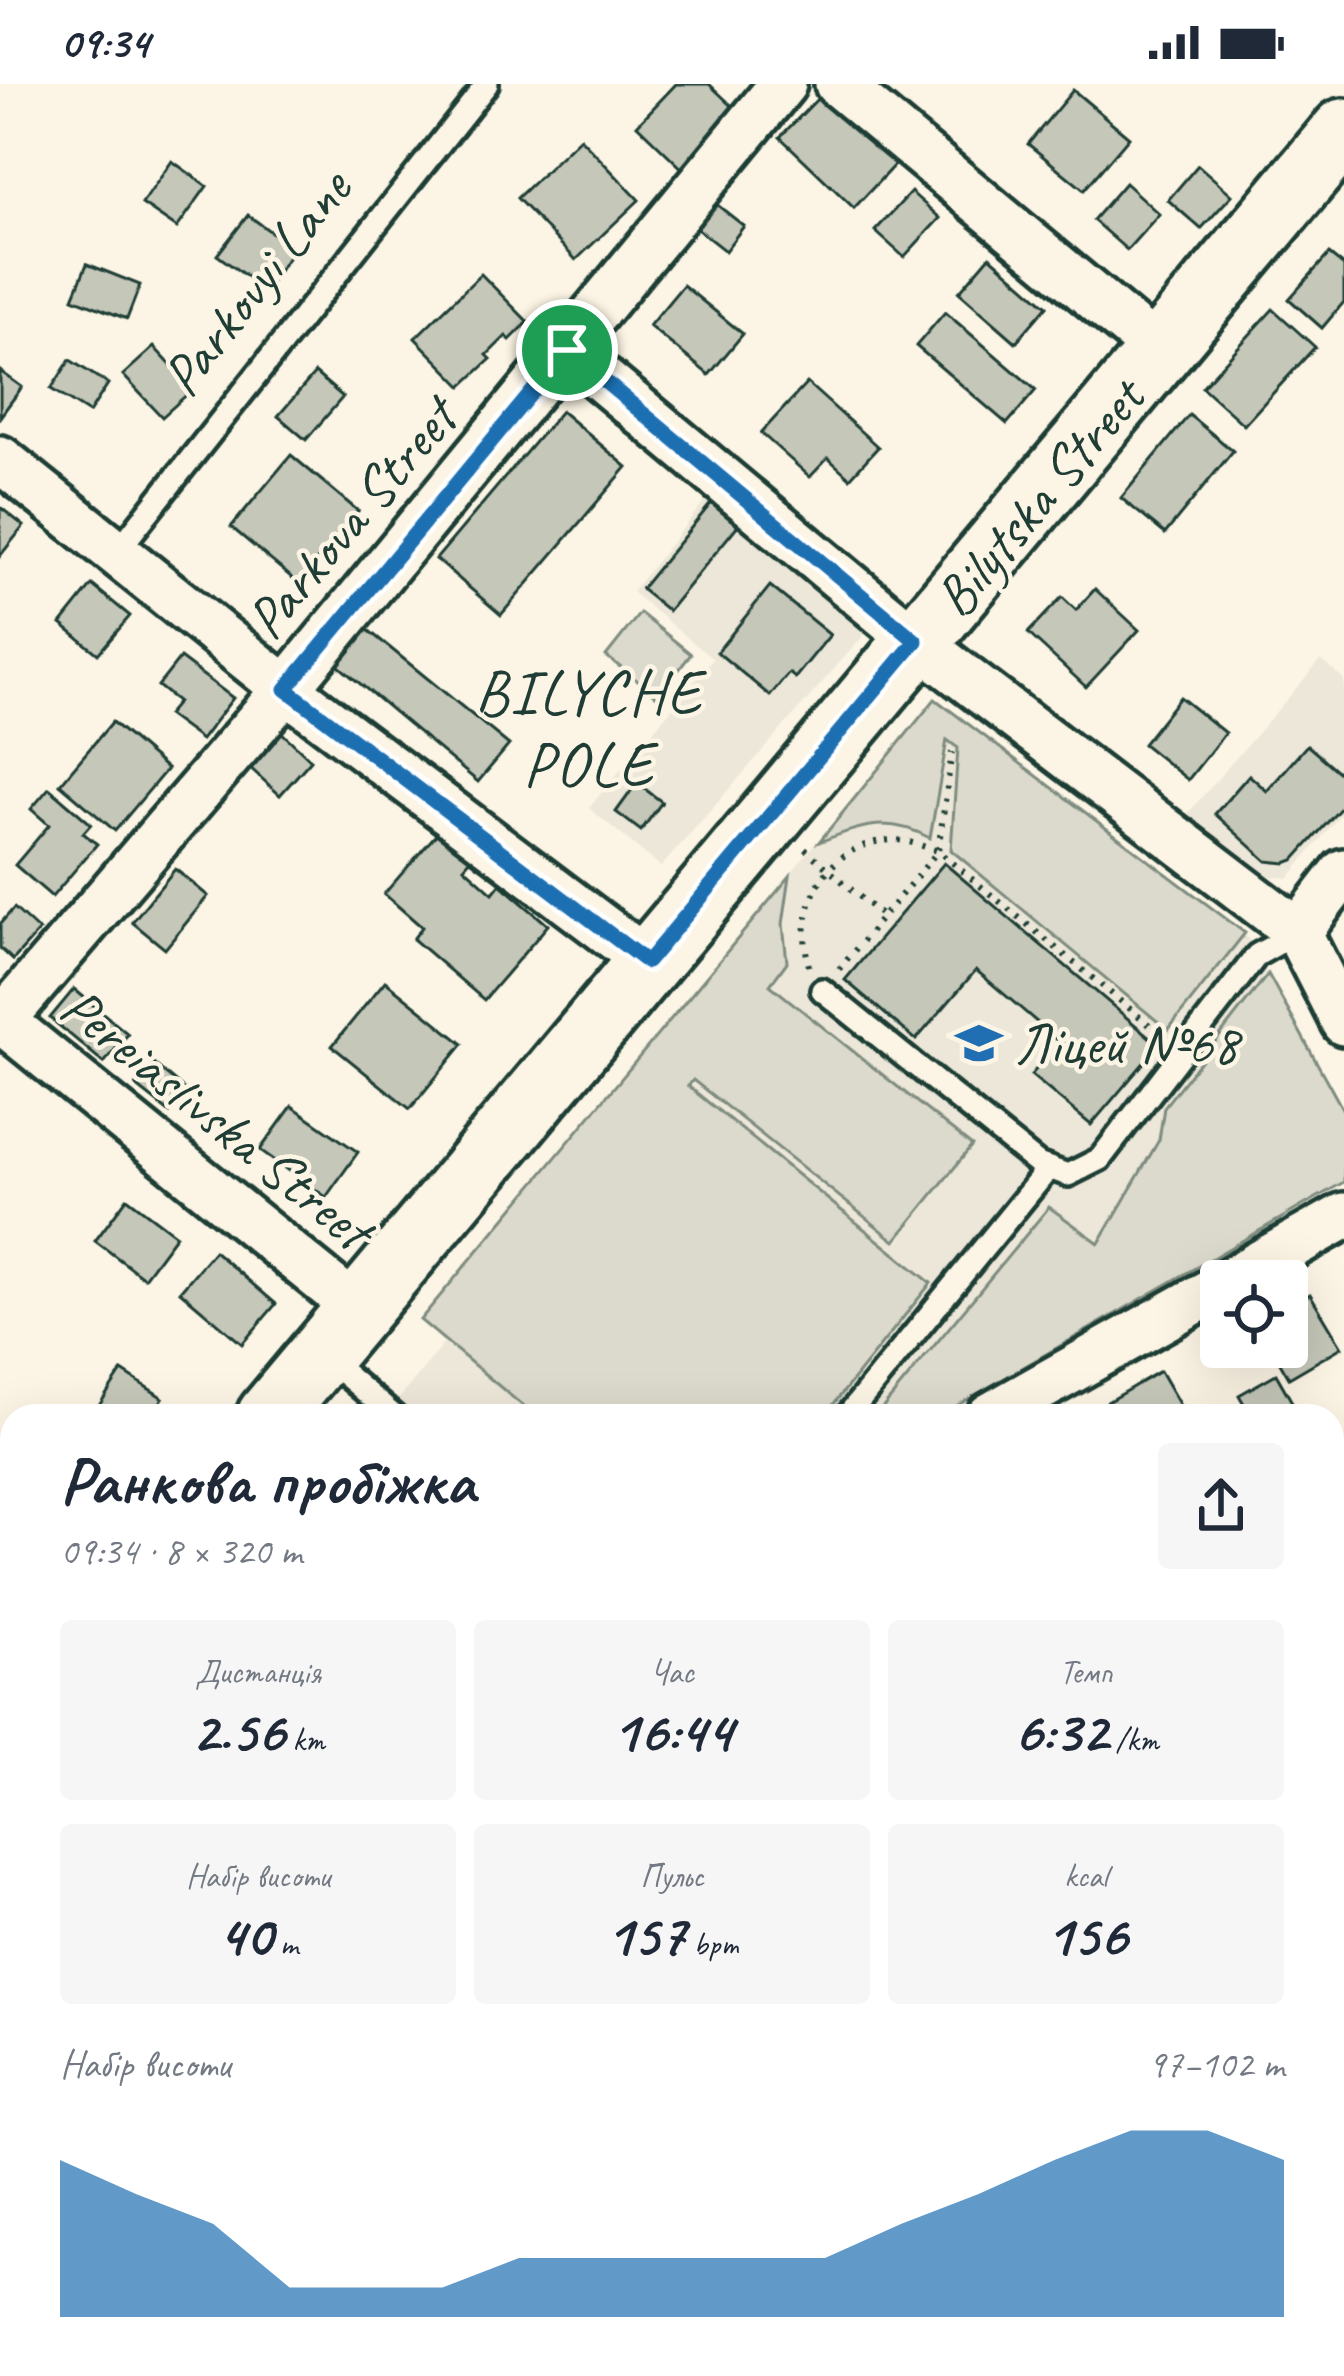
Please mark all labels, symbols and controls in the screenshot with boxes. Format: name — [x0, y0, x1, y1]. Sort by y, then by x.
text: 09:34 — [60, 14, 149, 71]
street label: Parkovyi Lane — [145, 153, 368, 410]
pin — [516, 299, 618, 401]
icon: arrive — [534, 317, 600, 383]
street label: Bilytska Street — [918, 360, 1162, 631]
street label: Parkova Street — [230, 379, 476, 653]
district label: BILYCHE POLE — [475, 653, 708, 804]
street label: Pereiaslivska Street — [47, 971, 392, 1269]
place label: Ліцей №68 — [1015, 1008, 1244, 1080]
school or university icon: Ліцей №68 — [954, 1018, 1004, 1068]
map controls — [1200, 1260, 1308, 1368]
button: locate — [1200, 1260, 1308, 1368]
text: Ранкова пробіжка — [60, 1440, 474, 1523]
button: share — [1158, 1443, 1284, 1569]
text: 09:34 · 8 × 320 m — [60, 1527, 302, 1576]
text: Дистанція — [195, 1651, 321, 1693]
text: Час — [650, 1651, 694, 1693]
text: Темп — [1059, 1651, 1113, 1693]
text: 2.56 — [191, 1693, 284, 1769]
text: 16:44 — [611, 1693, 733, 1769]
text: 6:32 — [1013, 1693, 1108, 1769]
text: km — [284, 1719, 325, 1761]
text: /km — [1108, 1719, 1159, 1761]
text: Набір висоти — [186, 1855, 330, 1897]
text: Пульс — [640, 1855, 704, 1897]
text: kcal — [1064, 1855, 1108, 1897]
text: 40 — [218, 1897, 272, 1973]
text: 157 — [605, 1897, 685, 1973]
text: 156 — [1045, 1897, 1127, 1973]
text: m — [272, 1923, 298, 1965]
text: bpm — [685, 1923, 739, 1965]
text: Набір висоти — [60, 2040, 230, 2089]
text: 97–102 m — [1148, 2040, 1284, 2089]

